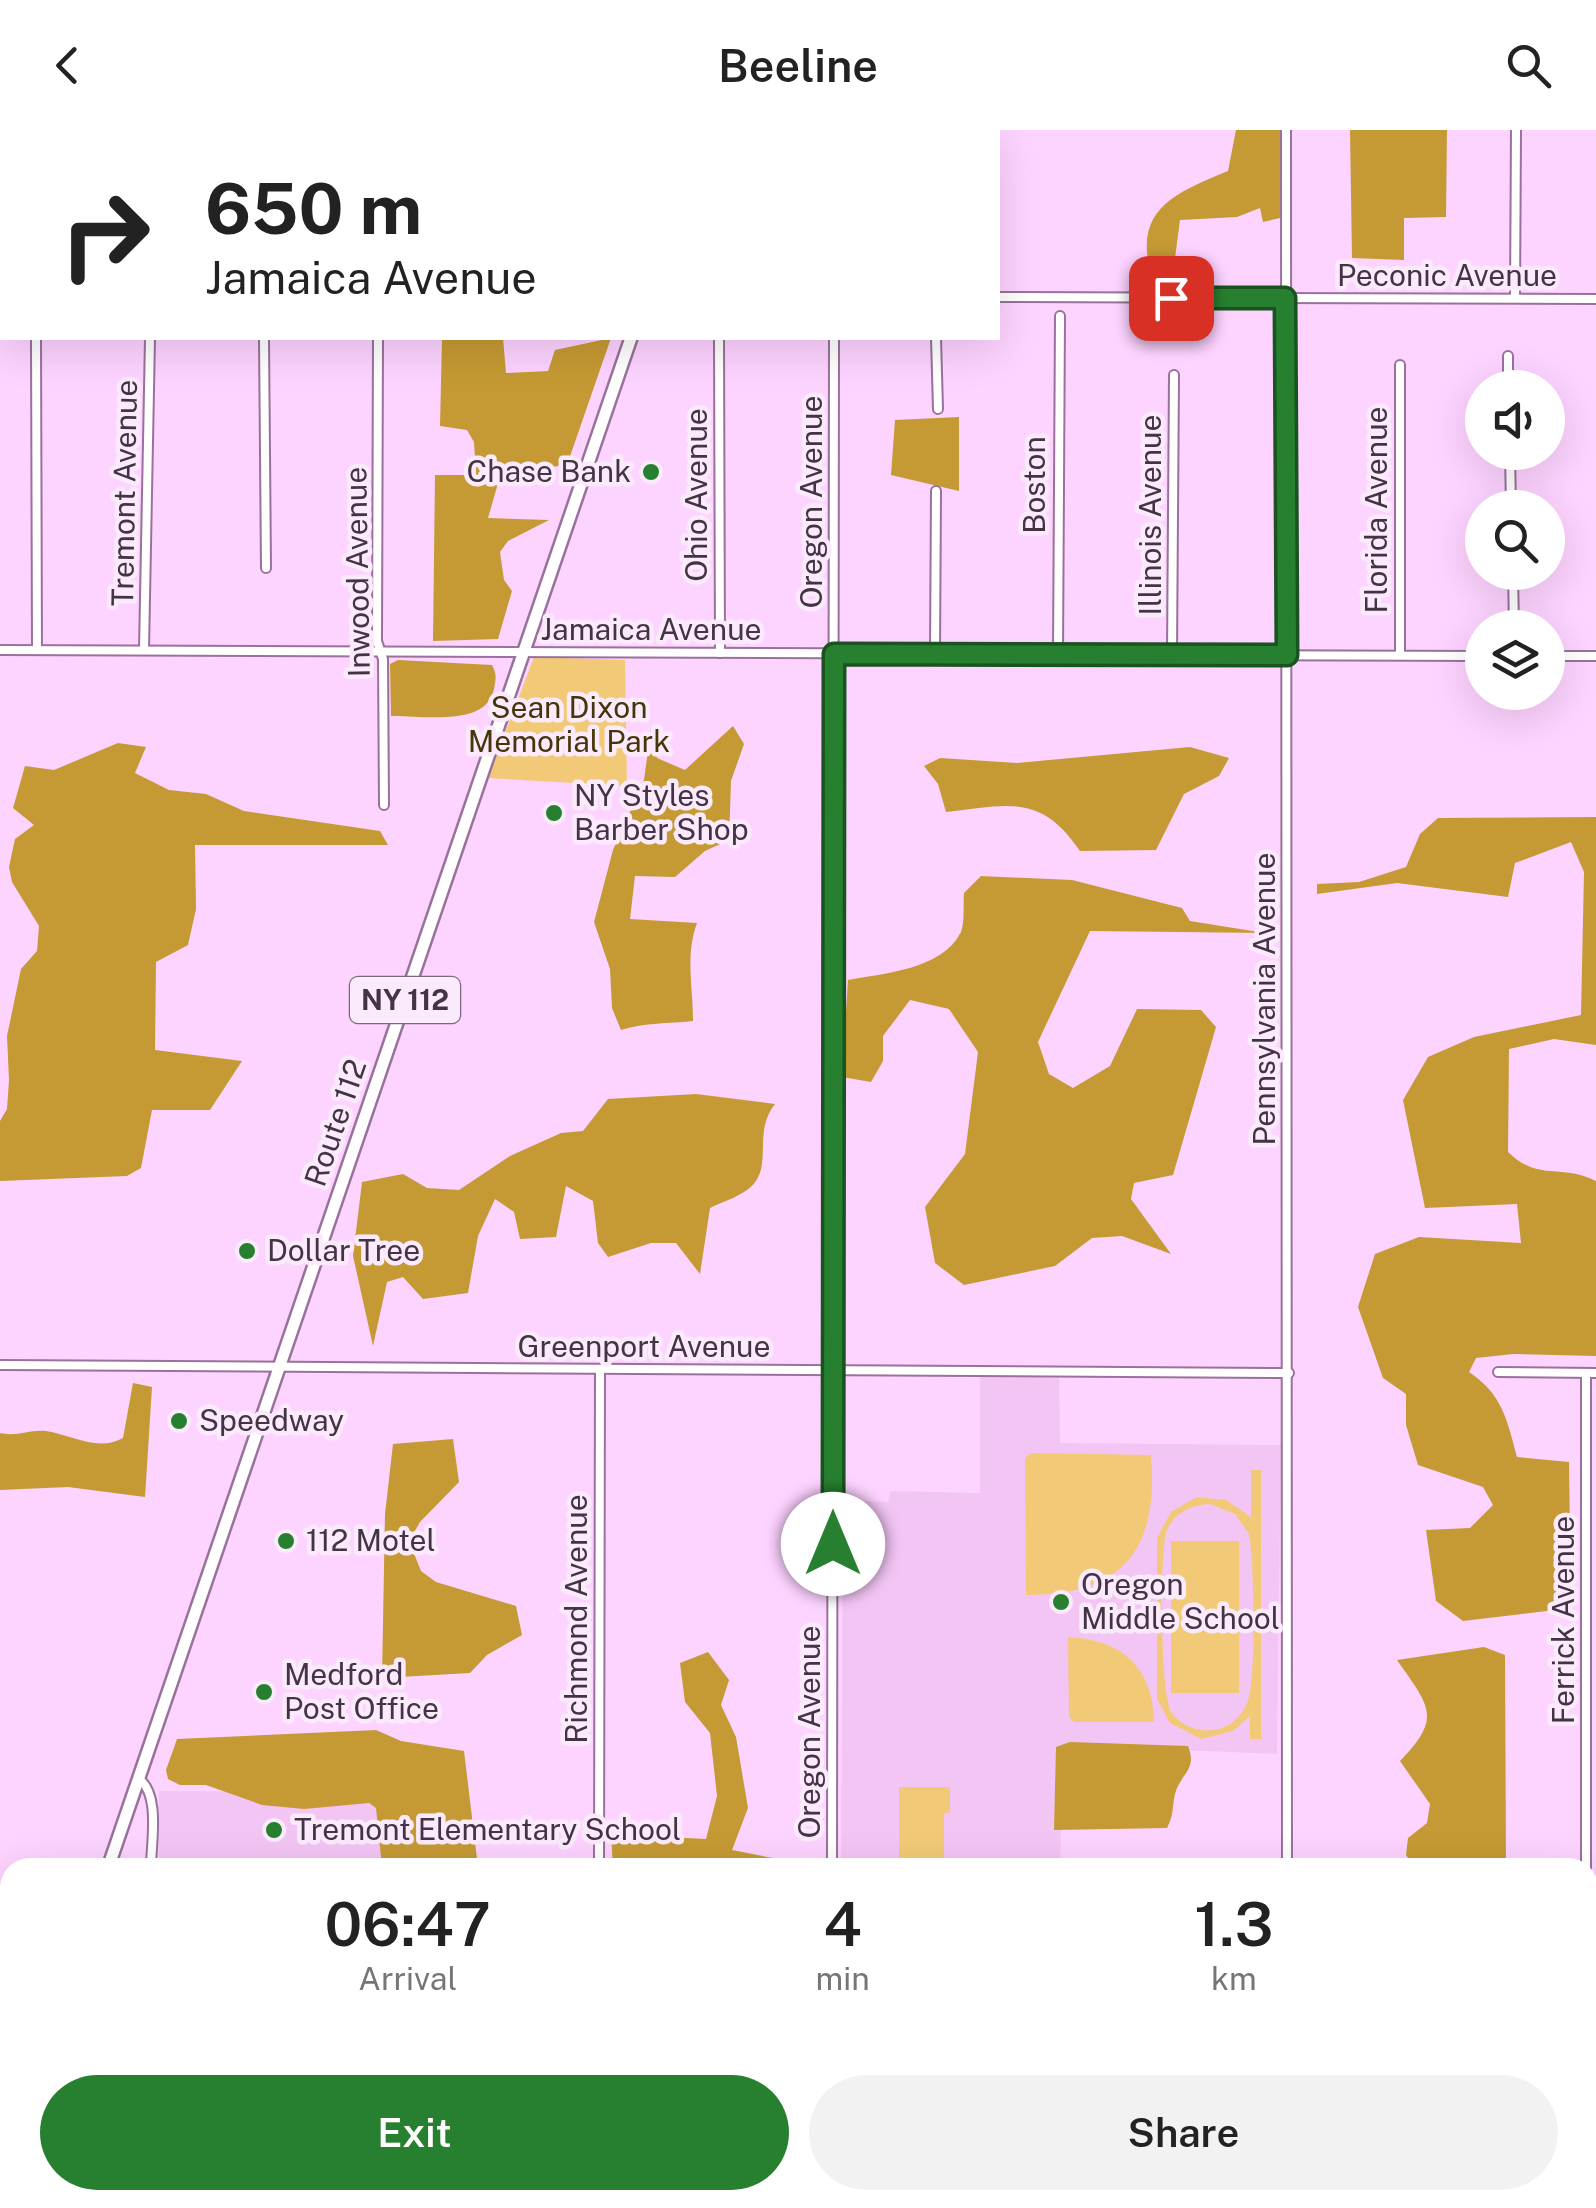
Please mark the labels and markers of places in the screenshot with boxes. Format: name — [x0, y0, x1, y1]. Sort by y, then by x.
pin — [1129, 256, 1214, 341]
place label: Chase Bank — [467, 453, 631, 489]
marker: Chase Bank — [640, 461, 662, 483]
place label: NY Styles Barber Shop — [574, 777, 749, 847]
marker: NY Styles Barber Shop — [543, 802, 565, 824]
place label: Dollar Tree — [267, 1232, 420, 1268]
marker: Dollar Tree — [236, 1240, 258, 1262]
place label: Speedway — [199, 1402, 344, 1438]
marker: Speedway — [168, 1410, 190, 1432]
place label: 112 Motel — [306, 1522, 436, 1558]
marker: 112 Motel — [275, 1530, 297, 1552]
place label: Oregon Middle School — [1081, 1566, 1280, 1636]
marker: Oregon Middle School — [1050, 1591, 1072, 1613]
place label: Medford Post Office — [284, 1656, 439, 1726]
marker: Medford Post Office — [253, 1681, 275, 1703]
place label: Tremont Elementary School — [294, 1811, 681, 1847]
marker: Tremont Elementary School — [263, 1819, 285, 1841]

